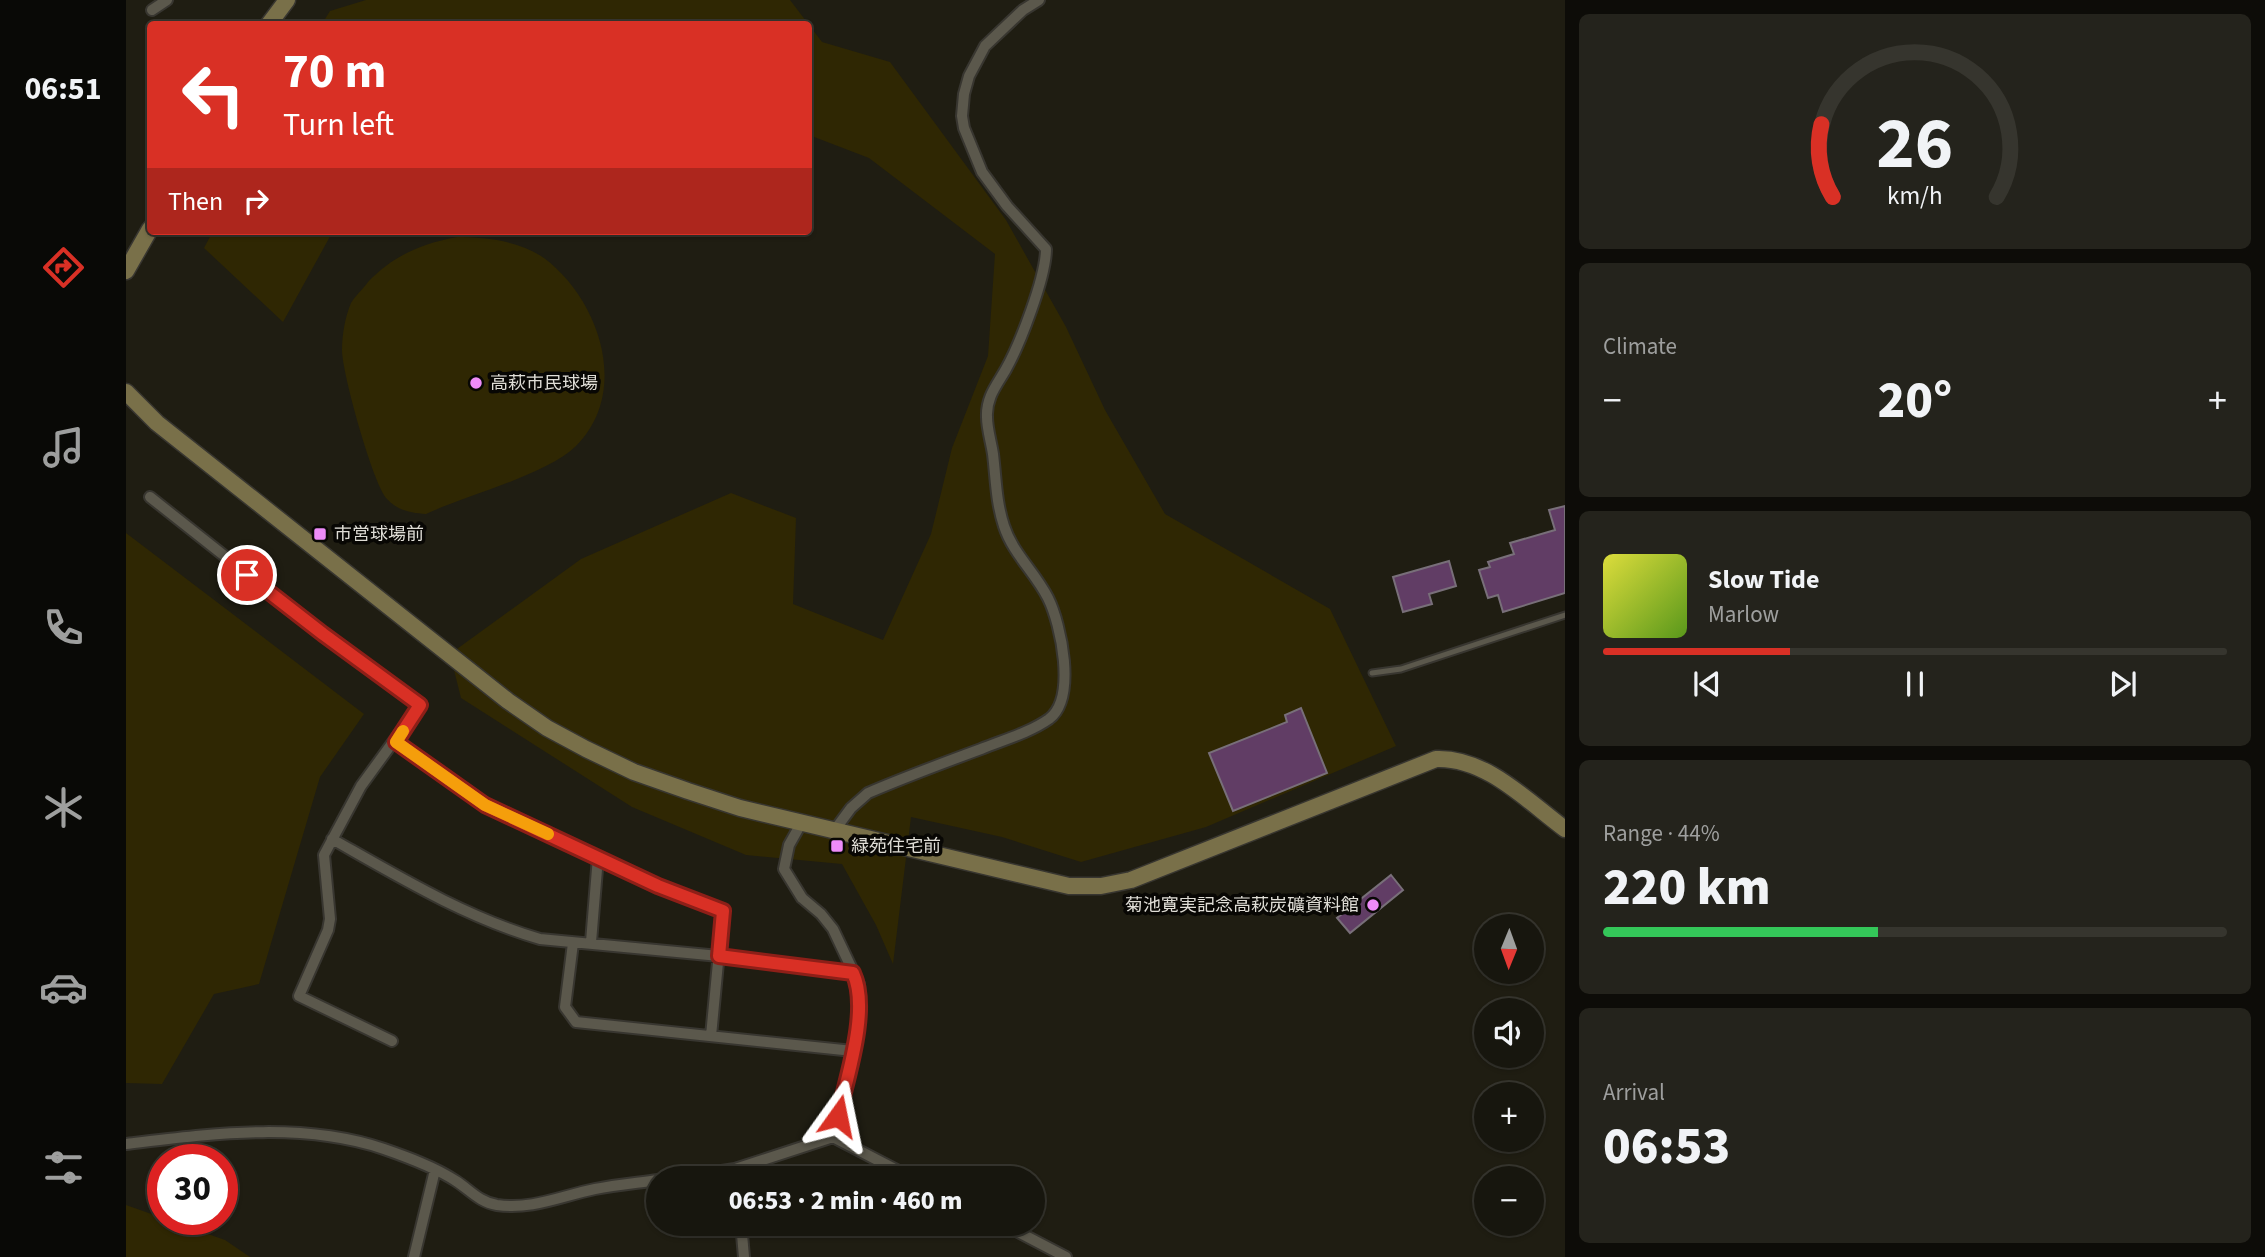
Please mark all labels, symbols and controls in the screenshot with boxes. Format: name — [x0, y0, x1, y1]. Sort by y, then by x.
text: 70 m — [283, 37, 387, 107]
icon: left — [168, 49, 259, 140]
text: 06:51 — [24, 66, 102, 112]
text: 26 — [1877, 93, 1953, 197]
text: Turn left — [283, 102, 394, 148]
text: km/h — [1887, 178, 1943, 214]
icon: right — [237, 182, 275, 220]
text: Then — [168, 183, 223, 220]
icon: directions — [39, 243, 88, 292]
text: Climate — [1603, 330, 1677, 363]
text: 20° — [1878, 364, 1952, 438]
place label: 高萩市民球場 — [490, 371, 598, 396]
text: − — [1603, 374, 1622, 428]
text: + — [2208, 374, 2227, 428]
marker: 高萩市民球場 — [468, 375, 484, 391]
icon: music — [39, 423, 88, 472]
place label: 市営球場前 — [334, 522, 424, 547]
marker: 市営球場前 — [312, 526, 328, 542]
pin — [217, 545, 277, 605]
icon: arrive — [228, 556, 266, 594]
text: Slow Tide — [1708, 561, 1819, 598]
text: Marlow — [1708, 598, 1779, 631]
icon: phone — [39, 603, 88, 652]
icon: previous — [1688, 665, 1726, 703]
icon: pause — [1896, 665, 1934, 703]
icon: next — [2104, 665, 2142, 703]
icon: climate — [39, 783, 88, 832]
text: Range · 44% — [1603, 817, 1720, 850]
place label: 緑苑住宅前 — [851, 834, 941, 859]
marker: 緑苑住宅前 — [829, 838, 845, 854]
text: 220 km — [1603, 851, 1771, 925]
place label: 菊池寛実記念高萩炭礦資料館 — [1125, 893, 1359, 918]
marker: 菊池寛実記念高萩炭礦資料館 — [1365, 897, 1381, 913]
north arrow — [1474, 914, 1544, 984]
map controls — [1474, 914, 1544, 1236]
icon: car — [39, 963, 88, 1012]
button: sound — [1474, 998, 1544, 1068]
text: Arrival — [1603, 1076, 1665, 1109]
position arrow — [801, 1079, 875, 1153]
button: + — [1474, 1082, 1544, 1152]
text: 06:53 — [1603, 1110, 1730, 1184]
icon: filters — [39, 1143, 88, 1192]
speed limit sign: 30 — [147, 1144, 238, 1235]
button: − — [1474, 1166, 1544, 1236]
text: 06:53 · 2 min · 460 m — [729, 1182, 962, 1219]

